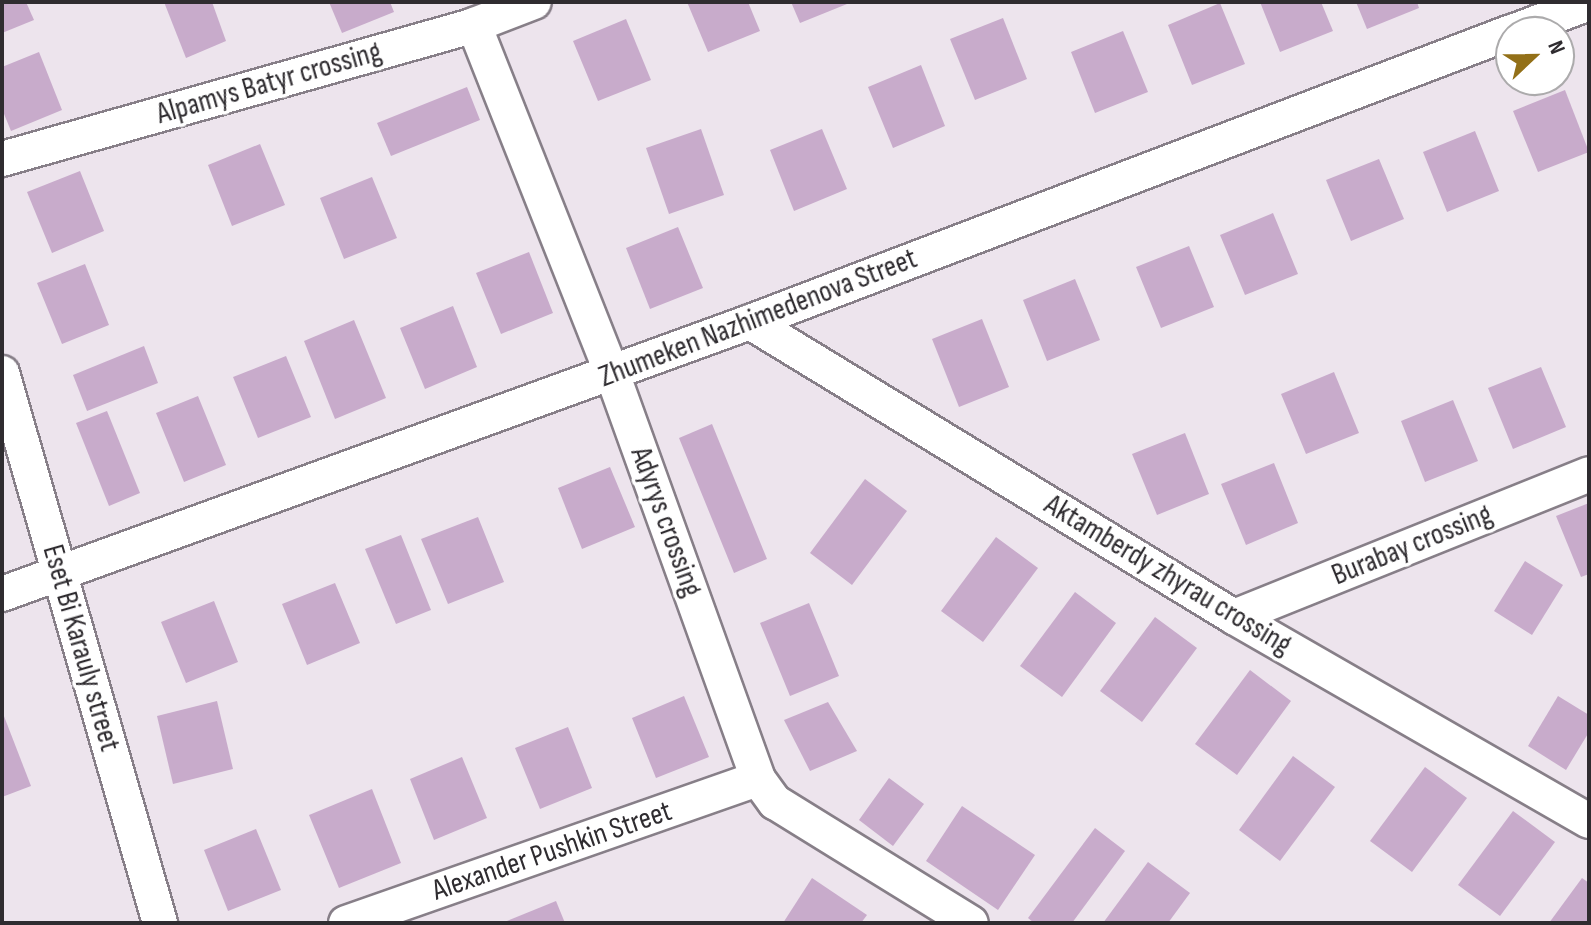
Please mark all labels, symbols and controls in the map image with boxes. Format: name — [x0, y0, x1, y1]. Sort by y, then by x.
north arrow — [1495, 16, 1575, 96]
street label: Alpamys Batyr crossing — [152, 34, 386, 132]
text: N — [1541, 37, 1571, 58]
street label: Zhumeken Nazhimedenova Street — [594, 241, 922, 395]
street label: Adyrys crossing — [622, 442, 710, 602]
street label: Aktamberdy zhyrau crossing — [1038, 487, 1298, 663]
street label: Burabay crossing — [1327, 497, 1497, 593]
street label: Eset Bi Karauly street — [34, 541, 128, 755]
street label: Alexander Pushkin Street — [428, 793, 676, 909]

